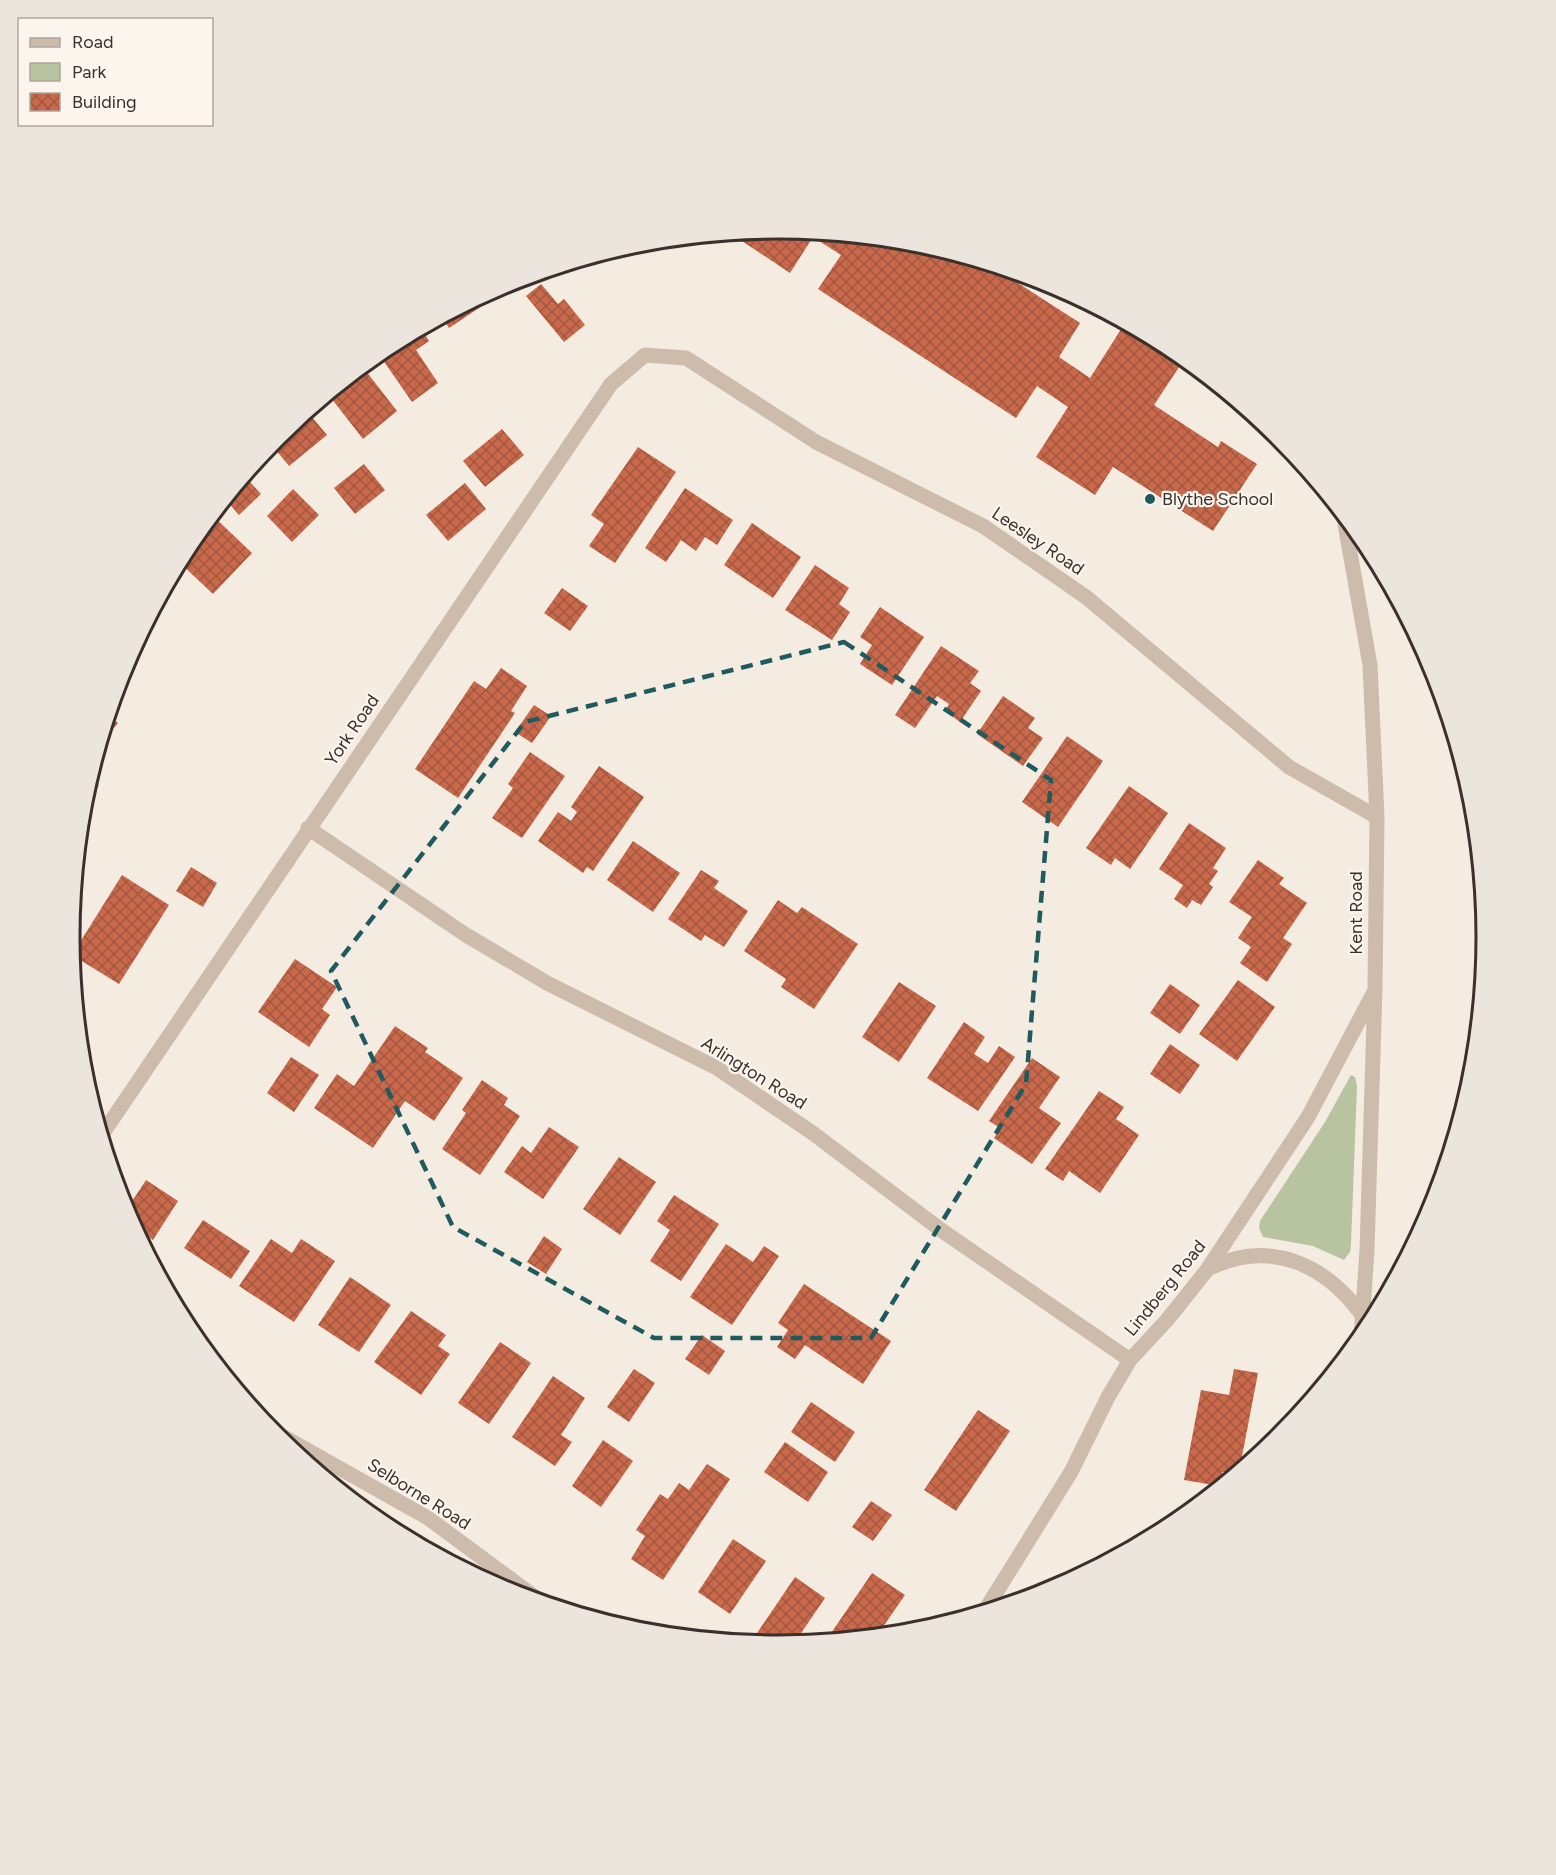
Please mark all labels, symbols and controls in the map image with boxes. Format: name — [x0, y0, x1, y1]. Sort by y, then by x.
legend — [18, 18, 213, 126]
text: Road — [72, 31, 113, 53]
text: Park — [72, 61, 107, 83]
text: Building — [72, 91, 137, 113]
place label: Blythe School — [1162, 488, 1273, 510]
marker: Blythe School — [1143, 492, 1157, 506]
street label: Leesley Road — [988, 502, 1088, 580]
street label: York Road — [320, 690, 384, 770]
street label: Kent Road — [1345, 871, 1367, 955]
street label: Arlington Road — [697, 1032, 811, 1114]
street label: Lindberg Road — [1120, 1236, 1210, 1340]
street label: Selborne Road — [363, 1453, 475, 1535]

